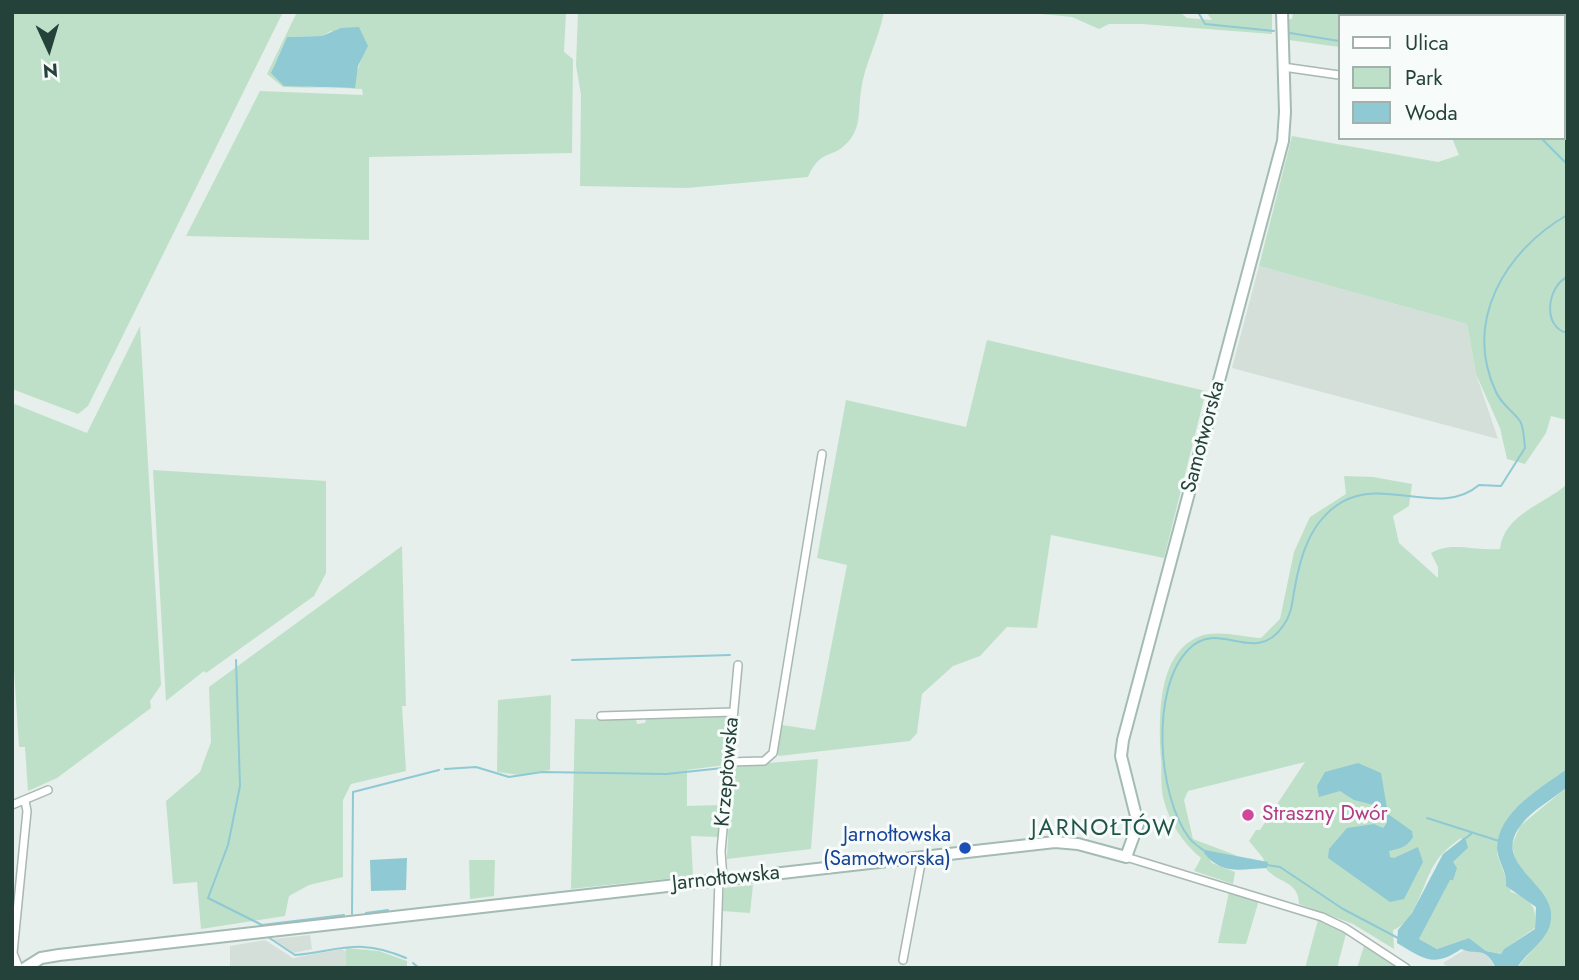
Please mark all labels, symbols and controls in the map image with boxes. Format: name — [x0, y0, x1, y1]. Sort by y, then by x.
north arrow — [14, 14, 84, 84]
legend — [1338, 14, 1565, 140]
text: Ulica — [1405, 28, 1449, 58]
text: N — [42, 56, 59, 84]
text: Park — [1405, 63, 1442, 93]
text: Woda — [1405, 98, 1458, 128]
street label: Samotworska — [1177, 378, 1231, 496]
street label: Krzeptowska — [711, 716, 745, 828]
place label: Straszny Dwór — [1262, 802, 1388, 828]
marker: Straszny Dwór — [1240, 807, 1256, 823]
district label: JARNOŁTÓW — [1032, 815, 1176, 843]
place label: Jarnołtowska (Samotworska) — [823, 823, 951, 873]
marker: Jarnołtowska (Samotworska) — [957, 840, 973, 856]
street label: Jarnołtowska — [671, 861, 781, 897]

